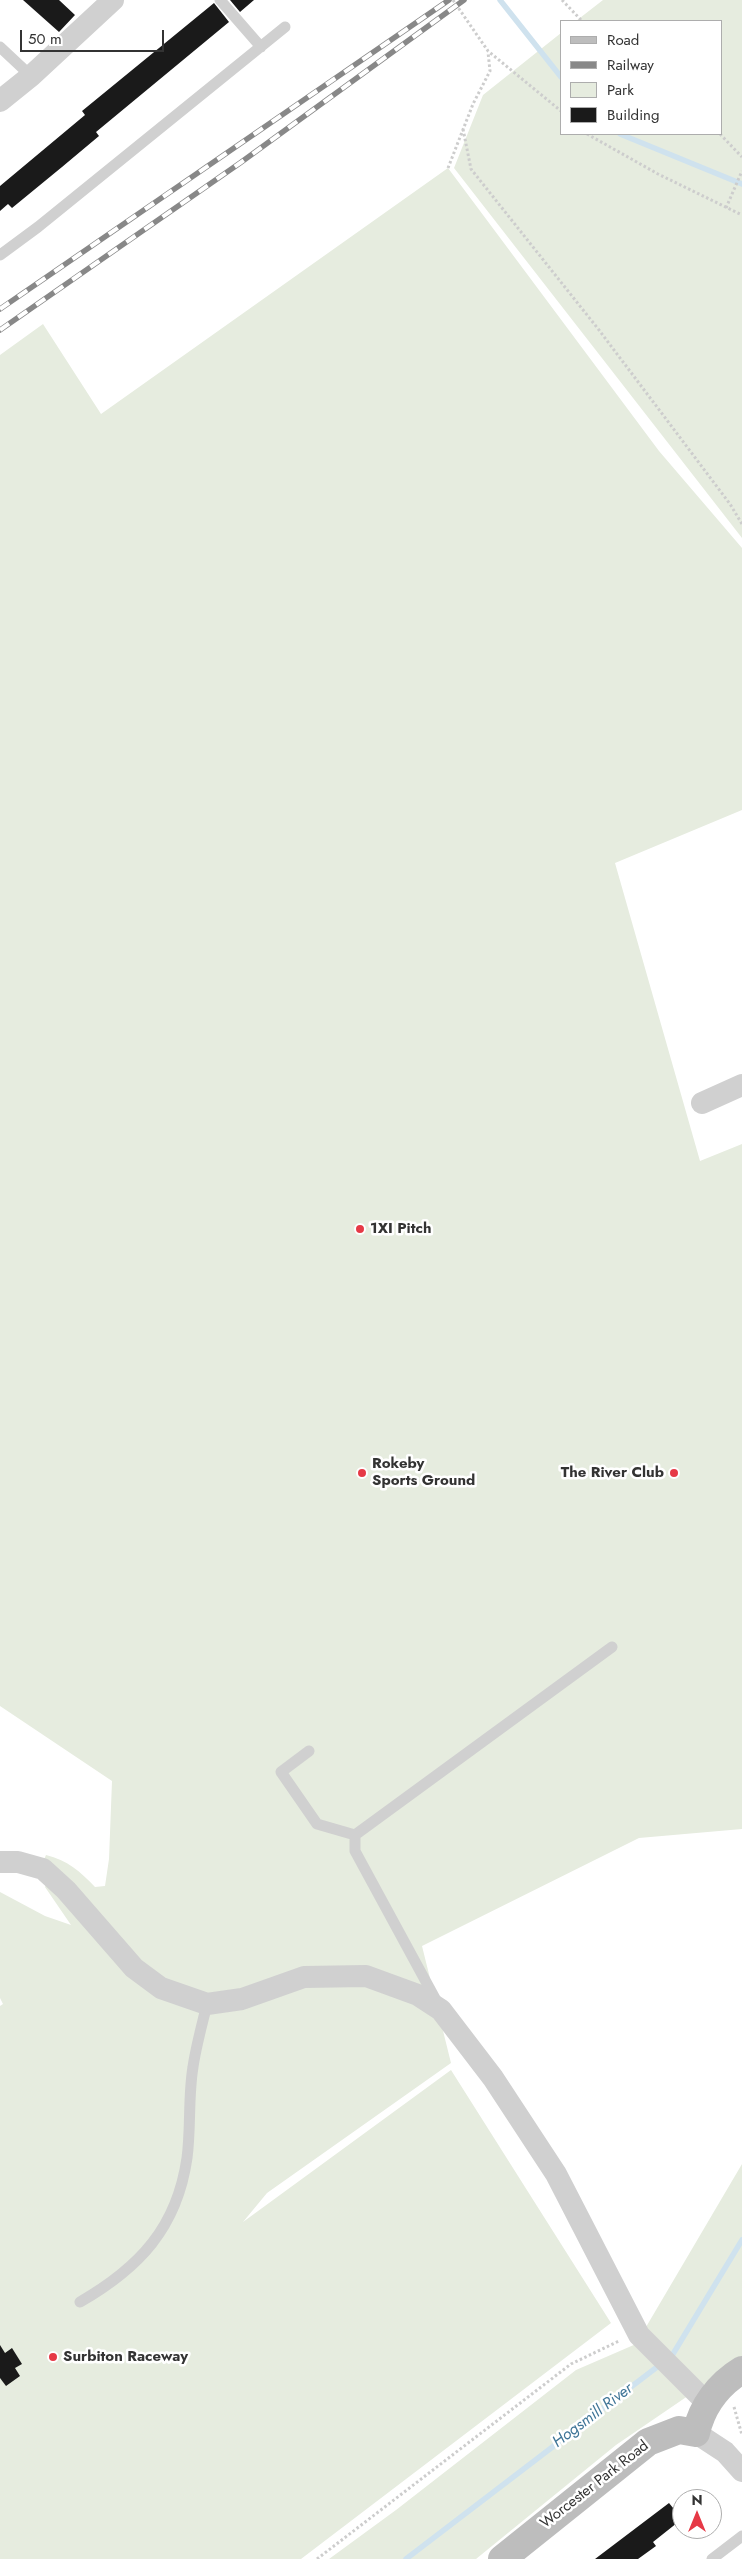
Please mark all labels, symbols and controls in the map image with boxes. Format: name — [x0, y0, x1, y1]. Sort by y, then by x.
scale bar — [22, 20, 166, 52]
legend — [560, 20, 722, 135]
text: 50 m — [28, 28, 62, 50]
text: Road — [607, 29, 639, 51]
text: Railway — [607, 54, 654, 76]
text: Park — [607, 79, 634, 101]
text: Building — [607, 104, 659, 126]
place label: 1XI Pitch — [370, 1220, 431, 1238]
marker: 1XI Pitch — [354, 1223, 366, 1235]
place label: Rokeby Sports Ground — [372, 1455, 475, 1490]
place label: The River Club — [561, 1464, 664, 1482]
marker: Rokeby Sports Ground — [356, 1467, 368, 1479]
marker: The River Club — [668, 1467, 680, 1479]
place label: Surbiton Raceway — [63, 2348, 188, 2366]
marker: Surbiton Raceway — [47, 2351, 59, 2363]
water label: Hogsmill River — [549, 2380, 637, 2452]
street label: Worcester Park Road — [537, 2437, 653, 2533]
north arrow — [672, 2489, 722, 2539]
text: N — [691, 2490, 703, 2510]

